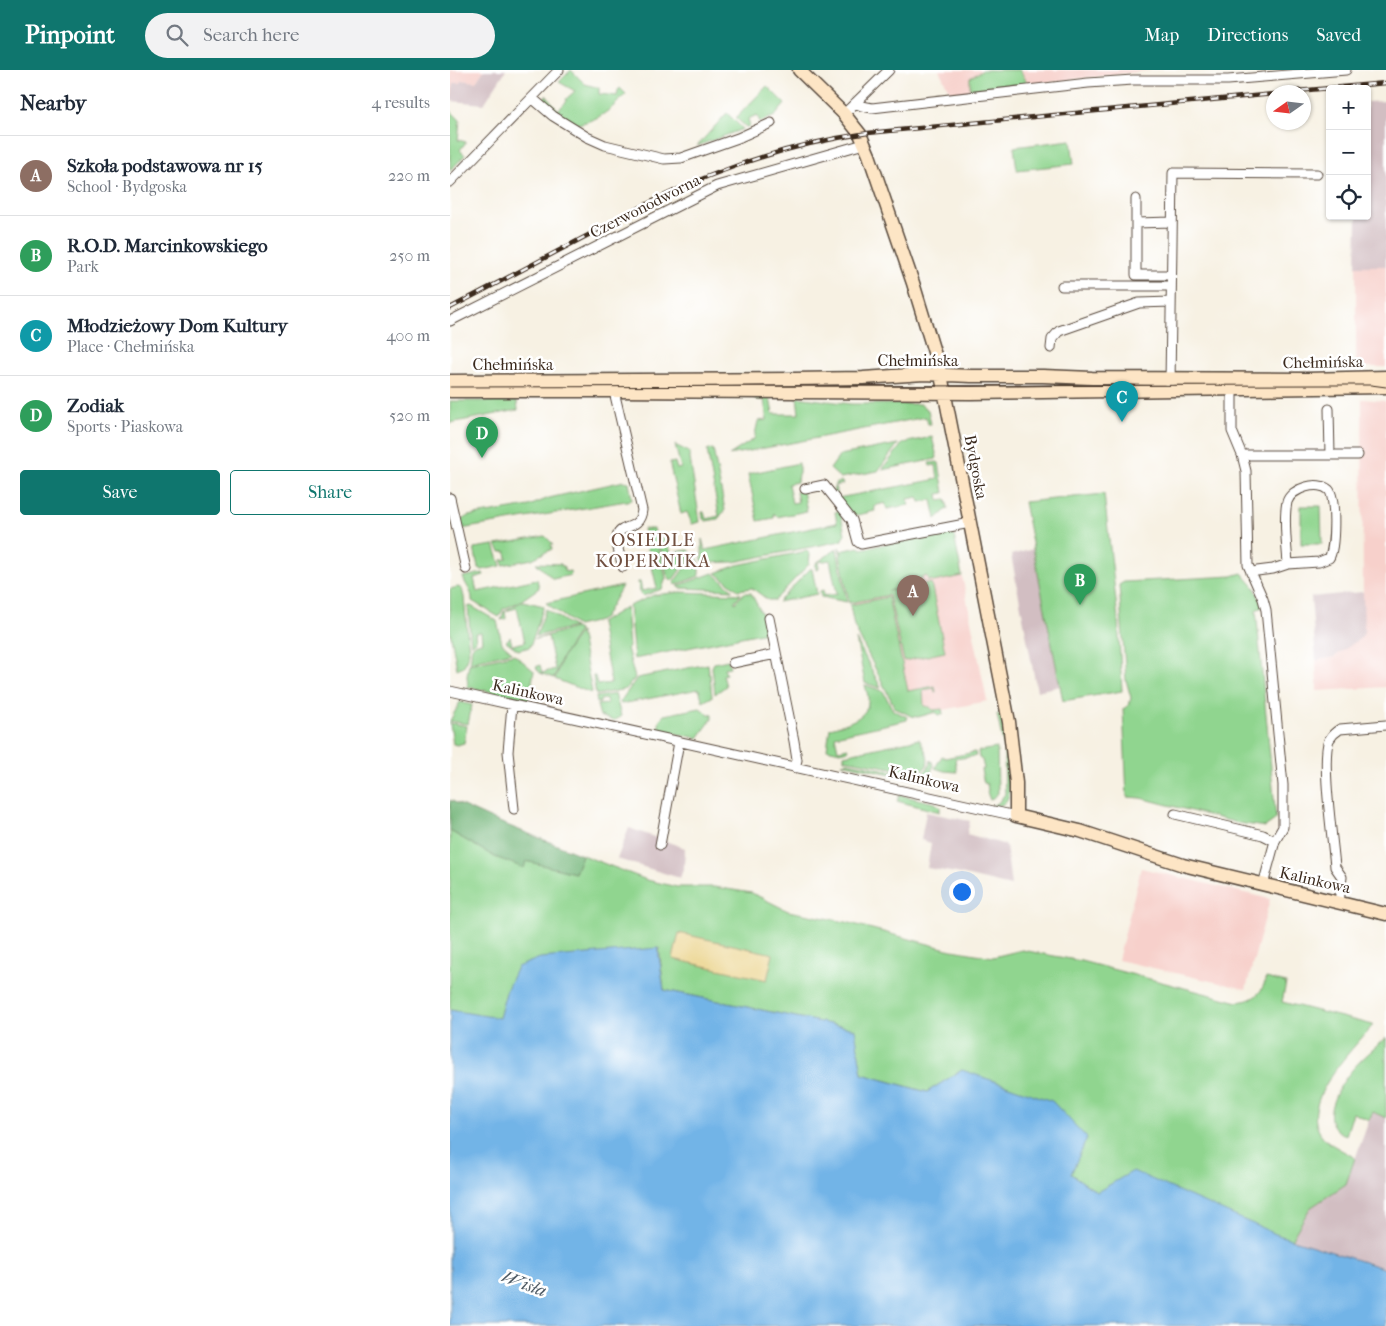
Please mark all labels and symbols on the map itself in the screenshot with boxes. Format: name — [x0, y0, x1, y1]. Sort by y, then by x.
north arrow — [1266, 85, 1311, 130]
street label: Czerwonodworna — [587, 170, 704, 242]
street label: Chełmińska — [878, 351, 959, 370]
street label: Chełmińska — [1282, 352, 1364, 372]
street label: Chełmińska — [473, 355, 554, 374]
pin: C — [1106, 381, 1138, 422]
pin: D — [466, 417, 498, 458]
street label: Bydgoska — [960, 433, 992, 501]
district label: OSIEDLE KOPERNIKA — [595, 530, 711, 572]
pin: B — [1064, 564, 1096, 605]
pin: A — [897, 575, 929, 616]
street label: Kalinkowa — [491, 675, 566, 709]
street label: Kalinkowa — [887, 762, 962, 797]
street label: Kalinkowa — [1278, 863, 1353, 898]
your location — [949, 879, 975, 905]
water label: Wisła — [499, 1266, 549, 1302]

